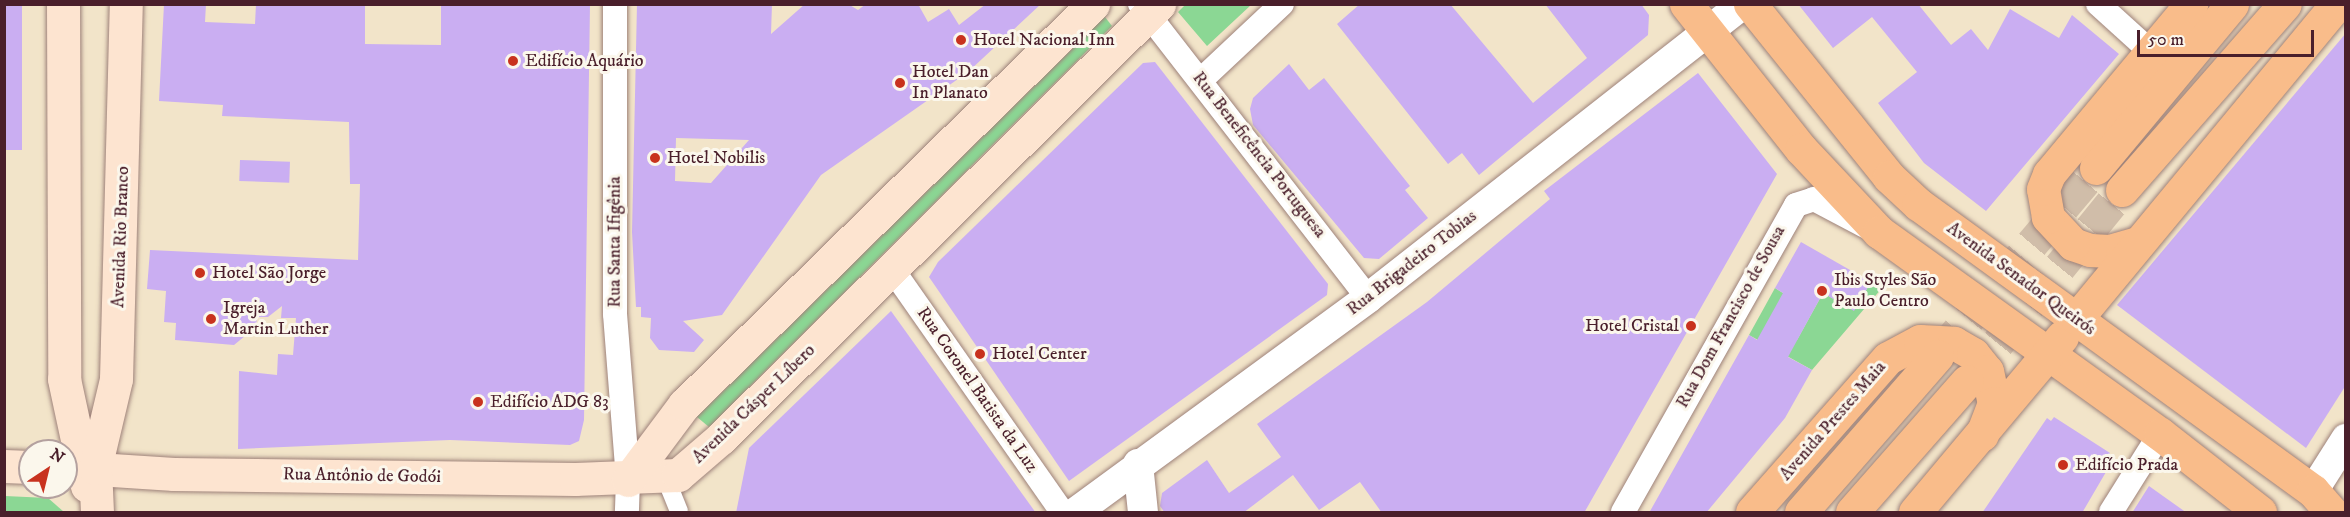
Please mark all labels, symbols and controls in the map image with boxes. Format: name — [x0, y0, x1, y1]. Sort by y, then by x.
scale bar — [2140, 18, 2317, 56]
place label: Hotel Nacional Inn — [973, 29, 1115, 51]
text: 50 m — [2148, 29, 2184, 51]
marker: Hotel Nacional Inn — [954, 33, 968, 47]
place label: Edifício Aquário — [525, 50, 644, 72]
marker: Edifício Aquário — [506, 54, 520, 68]
place label: Hotel Dan In Planato — [912, 62, 989, 104]
street label: Rua Beneficência Portuguesa — [1187, 68, 1331, 242]
marker: Hotel Dan In Planato — [893, 76, 907, 90]
place label: Hotel Nobilis — [667, 147, 765, 169]
marker: Hotel Nobilis — [648, 151, 662, 165]
street label: Avenida Rio Branco — [108, 166, 134, 308]
street label: Rua Santa Ifigênia — [604, 176, 626, 308]
street label: Rua Brigadeiro Tobias — [1343, 206, 1481, 320]
street label: Avenida Senador Queirós — [1942, 218, 2100, 340]
street label: Rua Dom Francisco de Sousa — [1672, 222, 1790, 412]
place label: Hotel São Jorge — [212, 262, 326, 284]
marker: Hotel São Jorge — [193, 266, 207, 280]
place label: Ibis Styles São Paulo Centro — [1834, 270, 1936, 312]
marker: Ibis Styles São Paulo Centro — [1815, 284, 1829, 298]
place label: Igreja Martin Luther — [223, 298, 328, 340]
street label: Rua Coronel Batista da Luz — [912, 303, 1042, 477]
marker: Igreja Martin Luther — [204, 312, 218, 326]
place label: Hotel Cristal — [1585, 315, 1679, 337]
marker: Hotel Cristal — [1684, 319, 1698, 333]
street label: Avenida Cásper Líbero — [688, 340, 820, 468]
place label: Hotel Center — [992, 343, 1087, 365]
marker: Hotel Center — [973, 347, 987, 361]
street label: Avenida Prestes Maia — [1775, 357, 1891, 485]
place label: Edifício ADG 83 — [490, 391, 609, 413]
marker: Edifício ADG 83 — [471, 395, 485, 409]
north arrow — [18, 439, 78, 499]
text: N — [46, 444, 68, 468]
place label: Edifício Prada — [2075, 454, 2178, 476]
marker: Edifício Prada — [2056, 458, 2070, 472]
street label: Rua Antônio de Godói — [283, 464, 441, 488]

